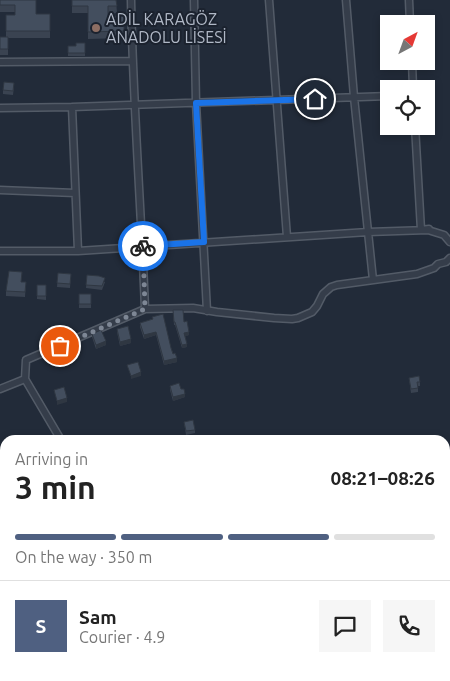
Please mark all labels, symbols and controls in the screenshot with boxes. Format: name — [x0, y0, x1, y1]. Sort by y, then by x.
place label: ADİL KARAGÖZ ANADOLU LİSESİ — [106, 10, 227, 46]
north arrow — [380, 15, 435, 70]
map controls — [380, 15, 435, 135]
marker: ADİL KARAGÖZ ANADOLU LİSESİ — [90, 22, 102, 34]
pin — [294, 78, 336, 120]
button: locate — [380, 80, 435, 135]
icon: home — [301, 85, 329, 113]
courier — [118, 221, 168, 271]
icon: bike — [129, 232, 157, 260]
pin — [39, 325, 81, 367]
icon: bag — [46, 332, 74, 360]
text: Arriving in — [15, 450, 88, 468]
text: 08:21–08:26 — [330, 467, 435, 489]
text: 3 min — [15, 469, 96, 505]
text: On the way · 350 m — [15, 548, 152, 566]
button: chat — [319, 600, 371, 652]
button: phone — [383, 600, 435, 652]
text: Sam — [79, 606, 117, 628]
text: S — [36, 615, 46, 637]
text: Courier · 4.9 — [79, 628, 165, 646]

